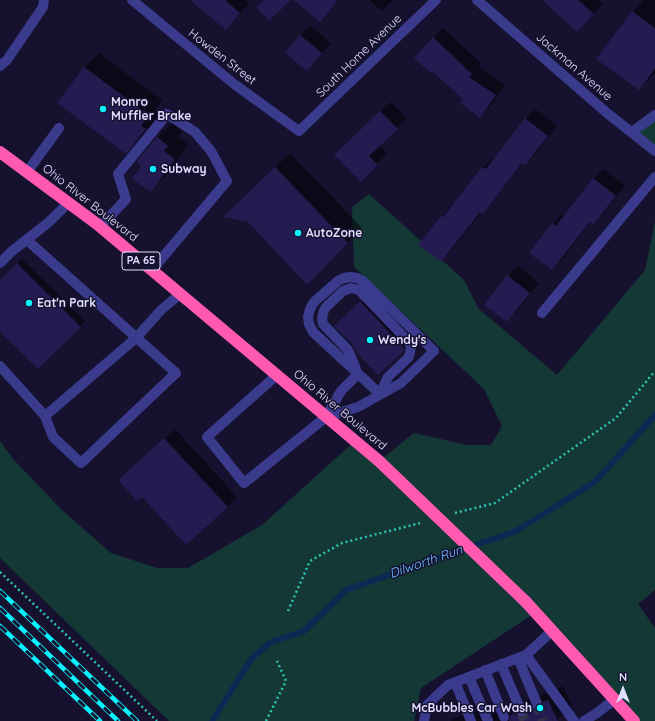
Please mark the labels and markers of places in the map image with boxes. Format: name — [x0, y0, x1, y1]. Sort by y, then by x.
place label: Monro Muffler Brake — [111, 95, 191, 123]
marker: Monro Muffler Brake — [98, 104, 108, 114]
place label: Subway — [161, 162, 207, 176]
marker: Subway — [148, 164, 158, 174]
place label: AutoZone — [306, 226, 362, 240]
marker: AutoZone — [293, 228, 303, 238]
place label: Eat'n Park — [37, 296, 96, 310]
marker: Eat'n Park — [24, 298, 34, 308]
place label: Wendy's — [378, 333, 426, 347]
marker: Wendy's — [365, 335, 375, 345]
place label: McBubbles Car Wash — [411, 701, 532, 715]
marker: McBubbles Car Wash — [535, 703, 545, 713]

